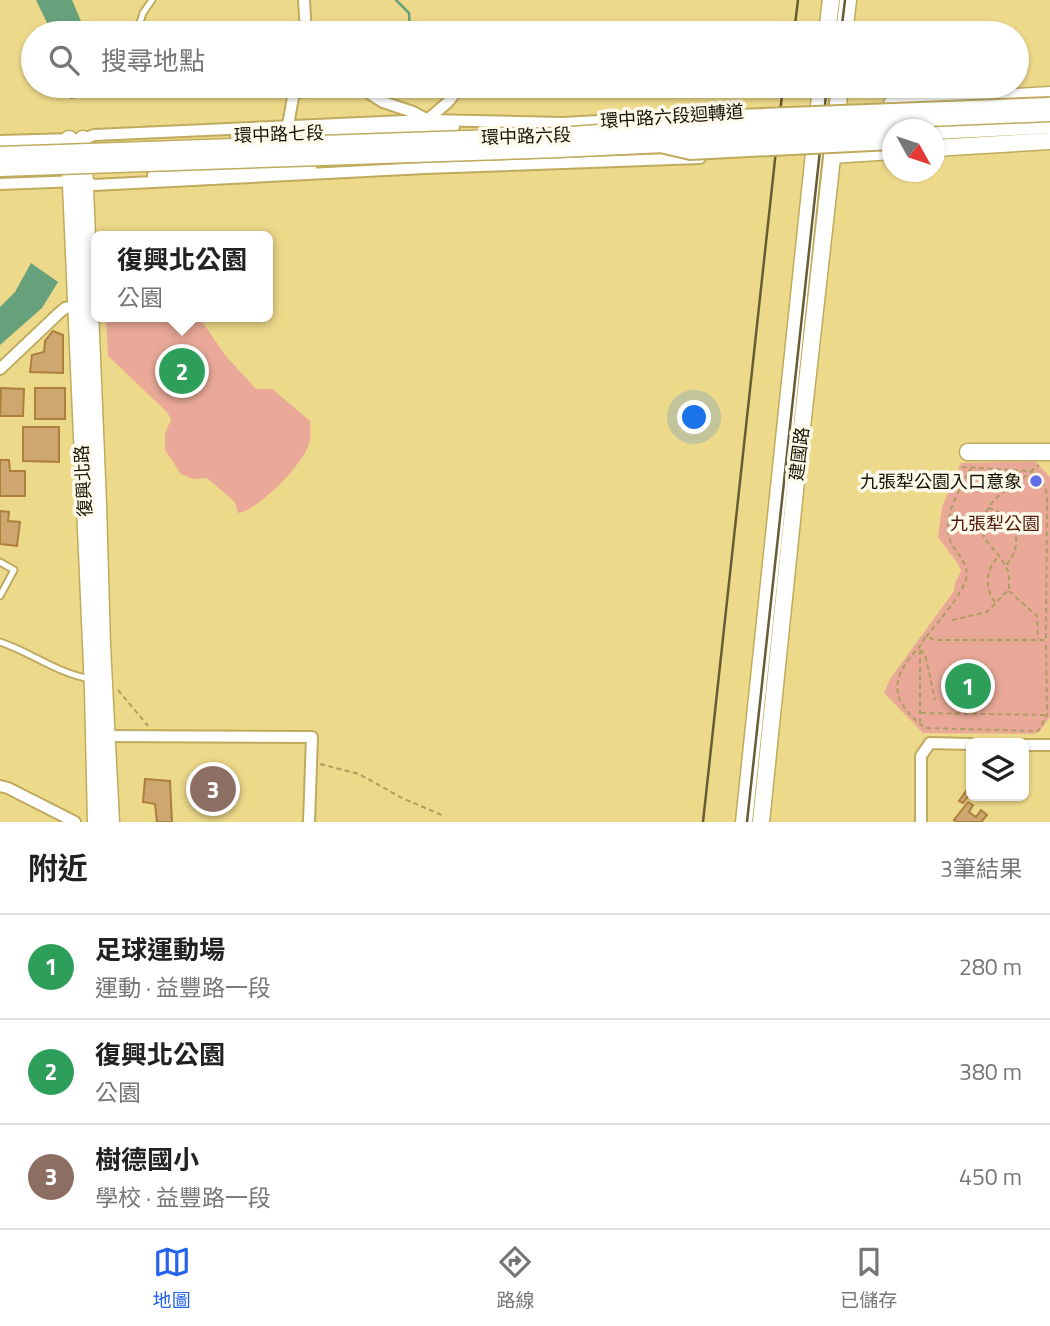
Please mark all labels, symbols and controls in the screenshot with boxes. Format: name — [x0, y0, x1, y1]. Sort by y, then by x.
search box — [21, 21, 1029, 98]
icon: search — [45, 41, 83, 79]
text: 搜尋地點 — [101, 41, 205, 80]
street label: 環中路六段迴轉道 — [599, 98, 745, 134]
street label: 環中路七段 — [234, 119, 324, 149]
north arrow — [882, 119, 945, 182]
street label: 環中路六段 — [481, 121, 571, 151]
popup — [91, 231, 273, 322]
text: 復興北公園 — [117, 240, 247, 279]
text: 公園 — [117, 280, 163, 315]
pin: 2 — [159, 345, 205, 397]
your location — [677, 400, 711, 434]
street label: 建國路 — [782, 426, 816, 482]
street label: 復興北路 — [68, 444, 98, 518]
place label: 九張犁公園入口意象 — [860, 468, 1022, 495]
marker: 九張犁公園入口意象 — [1028, 473, 1044, 489]
park label: 九張犁公園 — [950, 510, 1040, 537]
pin: 1 — [945, 660, 991, 712]
map controls — [966, 738, 1029, 801]
button: layers — [966, 738, 1029, 801]
pin: 3 — [190, 763, 236, 815]
text: 附近 — [28, 845, 88, 891]
text: 3筆結果 — [940, 851, 1022, 886]
text: 足球運動場 — [95, 930, 225, 969]
text: 1 — [45, 949, 57, 984]
text: 280 m — [959, 949, 1022, 984]
text: 運動 · 益豐路一段 — [95, 970, 271, 1005]
text: 復興北公園 — [95, 1035, 225, 1074]
text: 2 — [45, 1054, 57, 1089]
text: 380 m — [959, 1054, 1022, 1089]
text: 公園 — [95, 1075, 141, 1110]
text: 樹德國小 — [95, 1140, 199, 1179]
text: 3 — [45, 1159, 57, 1194]
text: 450 m — [959, 1159, 1022, 1194]
text: 學校 · 益豐路一段 — [95, 1180, 271, 1215]
tab: 地圖 — [153, 1243, 191, 1314]
tab: 路線 — [496, 1243, 534, 1314]
tab: 已儲存 — [840, 1243, 897, 1314]

